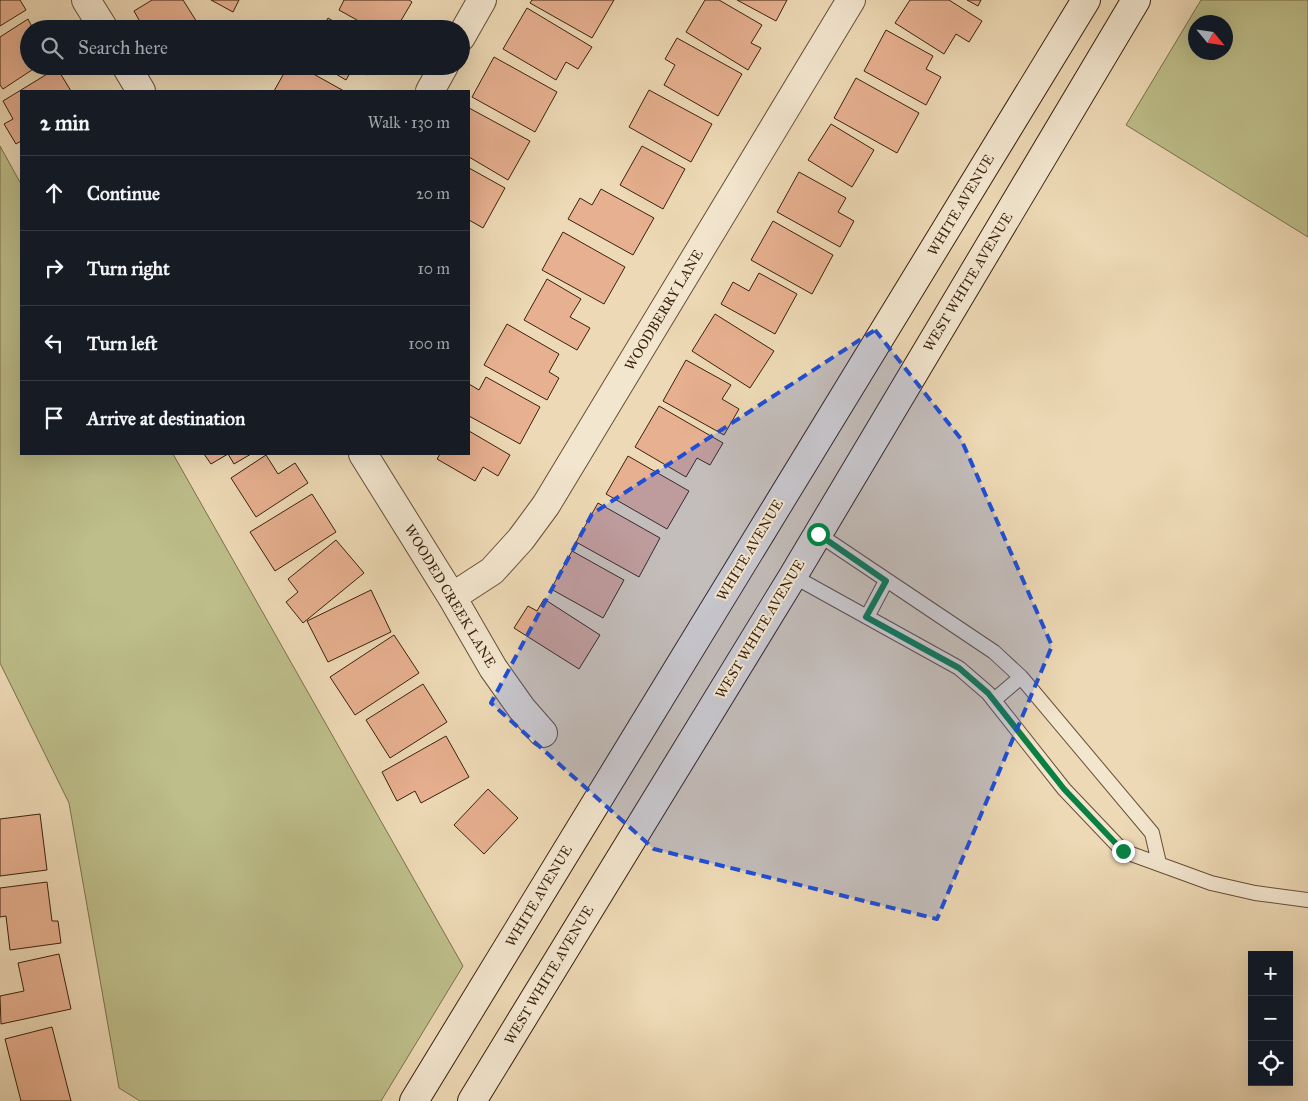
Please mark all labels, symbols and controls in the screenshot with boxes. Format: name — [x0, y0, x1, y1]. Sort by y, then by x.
north arrow — [1188, 15, 1233, 60]
search box — [20, 20, 470, 75]
icon: search — [38, 34, 66, 62]
text: Search here — [78, 36, 168, 59]
text: 2 min — [40, 110, 90, 136]
text: Walk · 130 m — [368, 113, 450, 132]
street label: WHITE AVENUE — [924, 151, 998, 259]
icon: ahead — [40, 179, 68, 207]
text: Continue — [87, 182, 160, 205]
text: 20 m — [416, 184, 450, 203]
street label: WEST WHITE AVENUE — [920, 209, 1016, 355]
street label: WOODBERRY LANE — [621, 247, 707, 373]
icon: right — [40, 254, 68, 282]
text: Turn right — [87, 257, 170, 280]
text: 10 m — [418, 259, 450, 278]
icon: left — [40, 329, 68, 357]
text: Turn left — [87, 332, 157, 355]
text: 100 m — [408, 334, 450, 353]
icon: arrive — [40, 404, 68, 432]
text: Arrive at destination — [87, 407, 245, 430]
street label: WHITE AVENUE — [713, 496, 787, 604]
street label: WOODED CREEK LANE — [401, 521, 499, 671]
route start — [807, 523, 830, 546]
street label: WEST WHITE AVENUE — [712, 556, 808, 702]
route end — [1112, 840, 1135, 863]
street label: WHITE AVENUE — [502, 842, 576, 950]
street label: WEST WHITE AVENUE — [501, 902, 597, 1048]
map controls — [1248, 951, 1293, 1086]
button: + — [1248, 951, 1293, 996]
button: − — [1248, 996, 1293, 1041]
button: locate — [1248, 1041, 1293, 1086]

